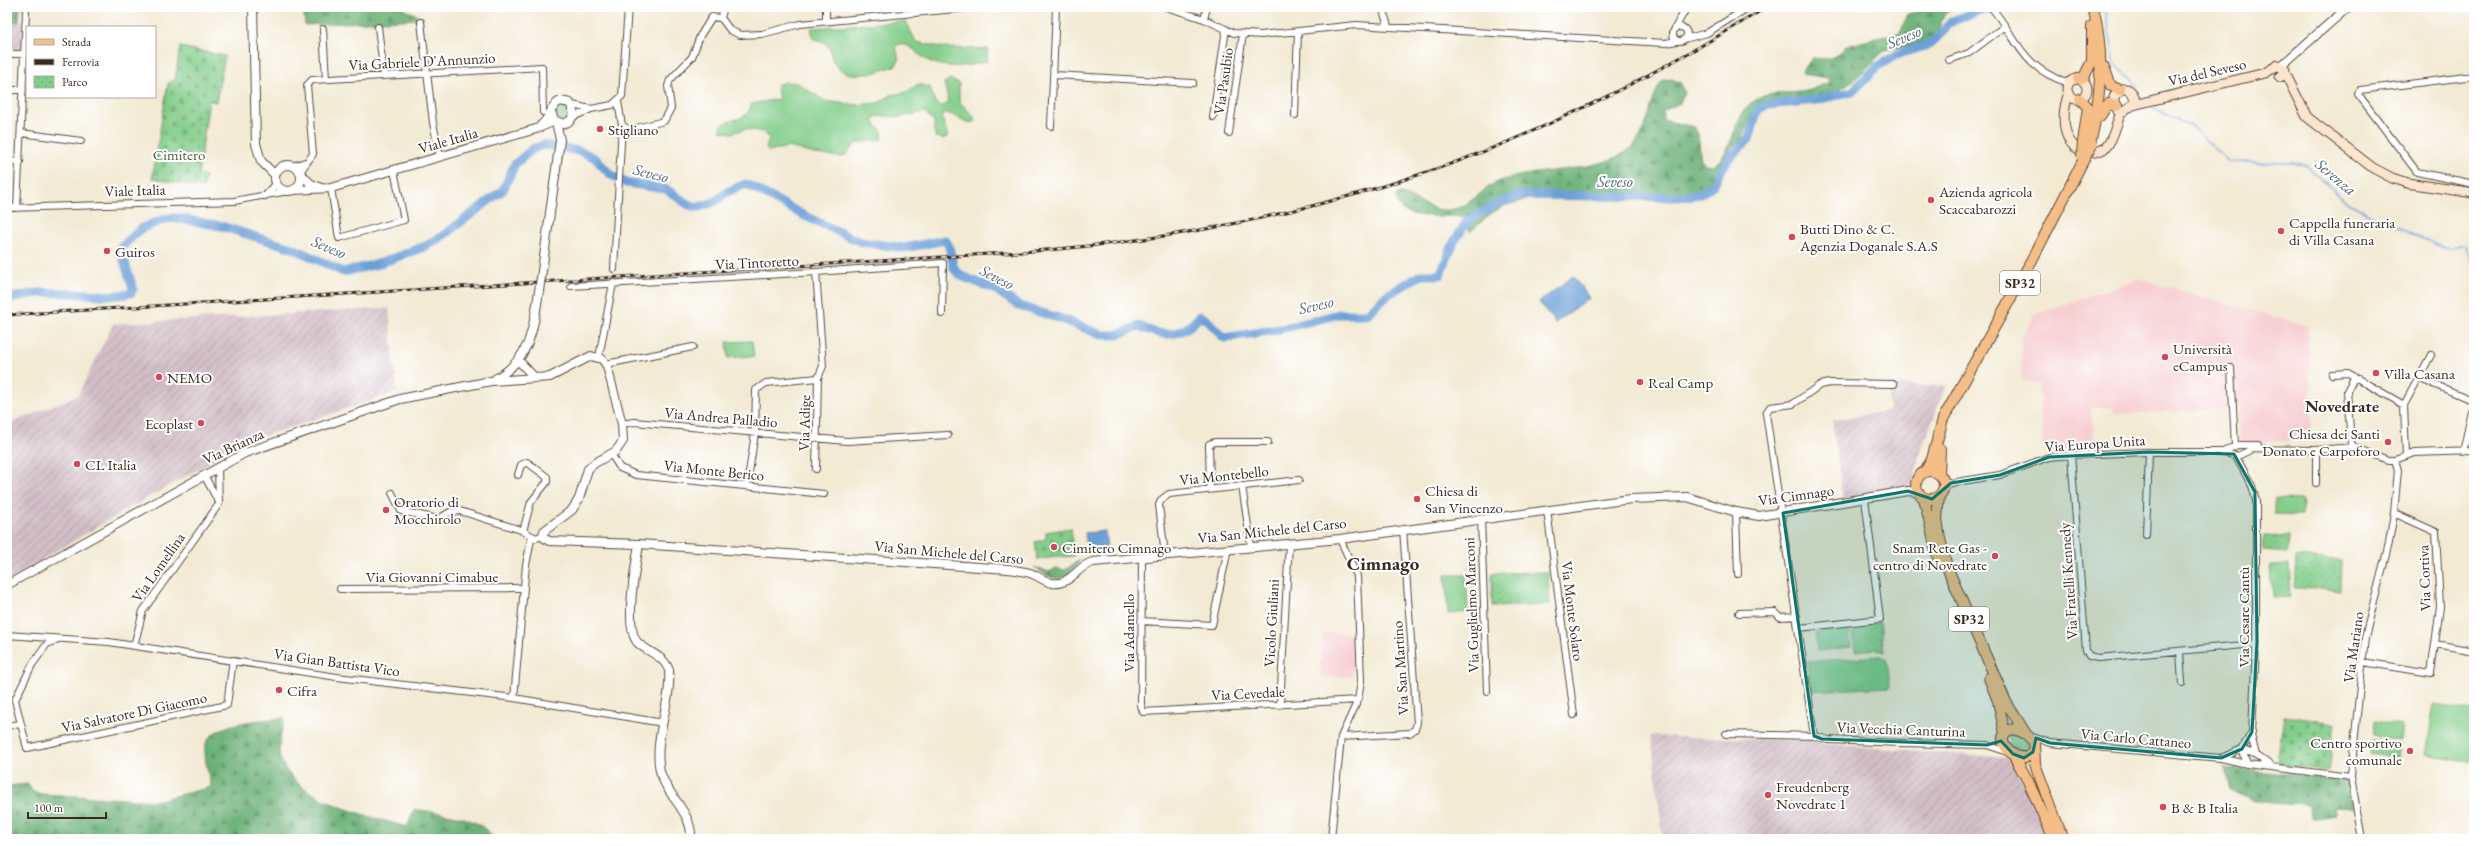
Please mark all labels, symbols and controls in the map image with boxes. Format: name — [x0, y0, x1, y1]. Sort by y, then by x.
water label: Seveso — [1883, 20, 1924, 54]
legend — [26, 26, 156, 98]
text: Strada — [62, 34, 91, 50]
street label: Via Pasubio — [1209, 46, 1237, 116]
street label: Via Gabriele D'Annunzio — [348, 48, 496, 74]
text: Ferrovia — [62, 54, 99, 70]
street label: Via del Seveso — [2166, 54, 2248, 90]
text: Parco — [62, 74, 87, 90]
place label: Stigliano — [608, 120, 659, 139]
street label: Viale Italia — [416, 122, 480, 158]
marker: Stigliano — [595, 124, 605, 134]
park label: Cimitero — [153, 145, 205, 164]
water label: Serenza — [2310, 153, 2361, 200]
water label: Seveso — [630, 158, 671, 187]
water label: Seveso — [1596, 171, 1633, 192]
street label: Viale Italia — [104, 179, 166, 201]
place label: Azienda agricola Scaccabarozzi — [1938, 182, 2033, 218]
marker: Azienda agricola Scaccabarozzi — [1926, 195, 1936, 205]
place label: Cappella funeraria di Villa Casana — [2289, 213, 2395, 249]
place label: Butti Dino & C. Agenzia Doganale S.A.S — [1799, 219, 1938, 255]
marker: Cappella funeraria di Villa Casana — [2276, 226, 2286, 236]
water label: Seveso — [308, 230, 349, 264]
marker: Butti Dino & C. Agenzia Doganale S.A.S — [1787, 232, 1797, 242]
place label: Guiros — [115, 242, 155, 261]
marker: Guiros — [102, 246, 112, 256]
street label: Via Tintoretto — [715, 250, 799, 274]
water label: Seveso — [976, 259, 1018, 294]
road number: SP32 — [2000, 271, 2040, 295]
water label: Seveso — [1295, 291, 1336, 319]
place label: Università eCampus — [2173, 339, 2232, 375]
marker: Università eCampus — [2160, 352, 2170, 362]
place label: Villa Casana — [2384, 364, 2455, 383]
place label: NEMO — [167, 368, 212, 387]
marker: Villa Casana — [2371, 368, 2381, 378]
marker: NEMO — [154, 372, 164, 382]
place label: Real Camp — [1648, 373, 1713, 392]
marker: Real Camp — [1635, 377, 1645, 387]
street label: Via Adige — [794, 394, 814, 451]
district label: Novedrate — [2305, 395, 2379, 417]
street label: Via Andrea Palladio — [664, 403, 778, 431]
place label: Ecoplast — [145, 414, 193, 433]
marker: Ecoplast — [196, 418, 206, 428]
street label: Via Brianza — [199, 424, 267, 468]
place label: Chiesa dei Santi Donato e Carpoforo — [2262, 424, 2380, 460]
street label: Via Europa Unita — [2044, 430, 2146, 456]
marker: Chiesa dei Santi Donato e Carpoforo — [2383, 437, 2393, 447]
place label: CL Italia — [85, 455, 136, 474]
street label: Via Monte Berico — [663, 455, 765, 485]
marker: CL Italia — [72, 459, 82, 469]
street label: Via Montebello — [1178, 461, 1270, 489]
street label: Via Cimnago — [1757, 480, 1835, 510]
place label: Chiesa di San Vincenzo — [1425, 481, 1503, 517]
place label: Oratorio di Mocchirolo — [394, 492, 461, 528]
marker: Chiesa di San Vincenzo — [1412, 494, 1422, 504]
marker: Oratorio di Mocchirolo — [381, 505, 391, 515]
street label: Via San Michele del Carso — [1197, 513, 1347, 547]
street label: Via Fratelli Kennedy — [2054, 521, 2082, 640]
street label: Via Lomellina — [127, 528, 189, 606]
street label: Via San Michele del Carso — [874, 536, 1024, 568]
street label: Via Guglielmo Marconi — [1459, 537, 1483, 673]
place label: Cimitero Cimnago — [1062, 538, 1172, 557]
place label: Snam Rete Gas - centro di Novedrate — [1873, 538, 1987, 574]
marker: Cimitero Cimnago — [1049, 542, 1059, 552]
street label: Via Cortiva — [2413, 545, 2435, 611]
district label: Cimnago — [1347, 551, 1420, 576]
marker: Snam Rete Gas - centro di Novedrate — [1990, 551, 2000, 561]
street label: Via Monte Solaro — [1557, 560, 1589, 662]
street label: Via Giovanni Cimabue — [366, 567, 498, 586]
street label: Via Cesare Cantù — [2234, 567, 2253, 667]
street label: Vicolo Giuliani — [1259, 578, 1283, 667]
street label: Via Adamello — [1119, 594, 1138, 672]
road number: SP32 — [1949, 607, 1989, 631]
street label: Via Mariano — [2339, 610, 2367, 684]
street label: Via San Martino — [1387, 620, 1413, 716]
street label: Via Gian Battista Vico — [273, 644, 401, 680]
place label: Cifra — [287, 681, 317, 700]
street label: Via Cevedale — [1211, 682, 1286, 704]
marker: Cifra — [274, 685, 284, 695]
street label: Via Salvatore Di Giacomo — [60, 687, 208, 737]
street label: Via Vecchia Canturina — [1836, 717, 1966, 741]
street label: Via Carlo Cattaneo — [2080, 724, 2192, 752]
place label: Centro sportivo comunale — [2310, 733, 2402, 769]
marker: Centro sportivo comunale — [2405, 746, 2415, 756]
place label: Freudenberg Novedrate 1 — [1776, 777, 1849, 813]
marker: Freudenberg Novedrate 1 — [1763, 790, 1773, 800]
scale bar — [28, 794, 106, 820]
place label: B & B Italia — [2171, 798, 2238, 817]
text: 100 m — [34, 800, 64, 816]
marker: B & B Italia — [2158, 802, 2168, 812]

